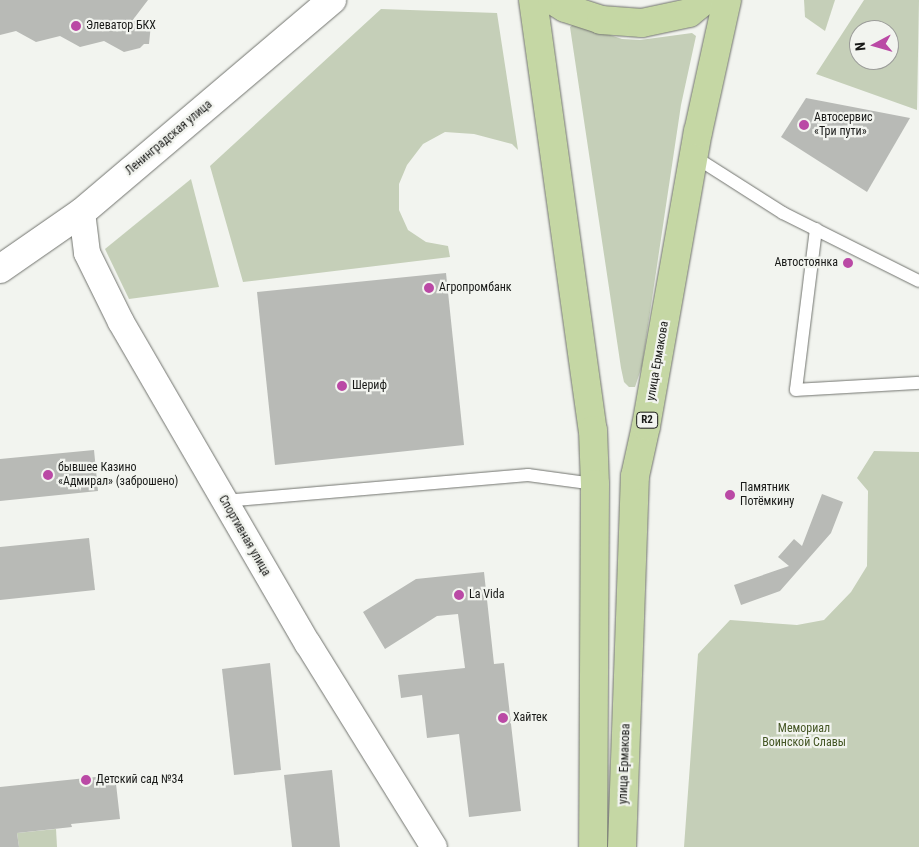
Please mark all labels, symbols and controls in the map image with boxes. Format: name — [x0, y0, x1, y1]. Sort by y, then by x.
place label: Элеватор БКХ — [86, 19, 156, 33]
marker: Элеватор БКХ — [70, 20, 82, 32]
north arrow — [849, 20, 899, 70]
text: N — [852, 41, 868, 52]
street label: Ленинградская улица — [123, 98, 215, 178]
place label: Автосервис «Три пути» — [814, 111, 873, 139]
marker: Автосервис «Три пути» — [798, 119, 810, 131]
place label: Автостоянка — [774, 256, 838, 270]
marker: Автостоянка — [842, 257, 854, 269]
place label: Агропромбанк — [439, 281, 512, 295]
marker: Агропромбанк — [423, 282, 435, 294]
street label: улица Ермакова — [644, 320, 672, 402]
place label: Шериф — [352, 379, 387, 393]
marker: Шериф — [336, 380, 348, 392]
road number: R2 — [636, 412, 658, 428]
place label: бывшее Казино «Адмирал» (заброшено) — [58, 461, 178, 489]
marker: бывшее Казино «Адмирал» (заброшено) — [42, 469, 54, 481]
place label: Памятник Потёмкину — [740, 481, 794, 509]
marker: Памятник Потёмкину — [724, 489, 736, 501]
street label: Спортивная улица — [215, 493, 273, 579]
place label: La Vida — [469, 588, 504, 602]
marker: La Vida — [453, 589, 465, 601]
place label: Хайтек — [513, 711, 548, 725]
marker: Хайтек — [497, 712, 509, 724]
park label: Мемориал Воинской Славы — [762, 722, 846, 750]
street label: улица Ермакова — [616, 723, 634, 805]
place label: Детский сад №34 — [96, 773, 183, 787]
marker: Детский сад №34 — [80, 774, 92, 786]

